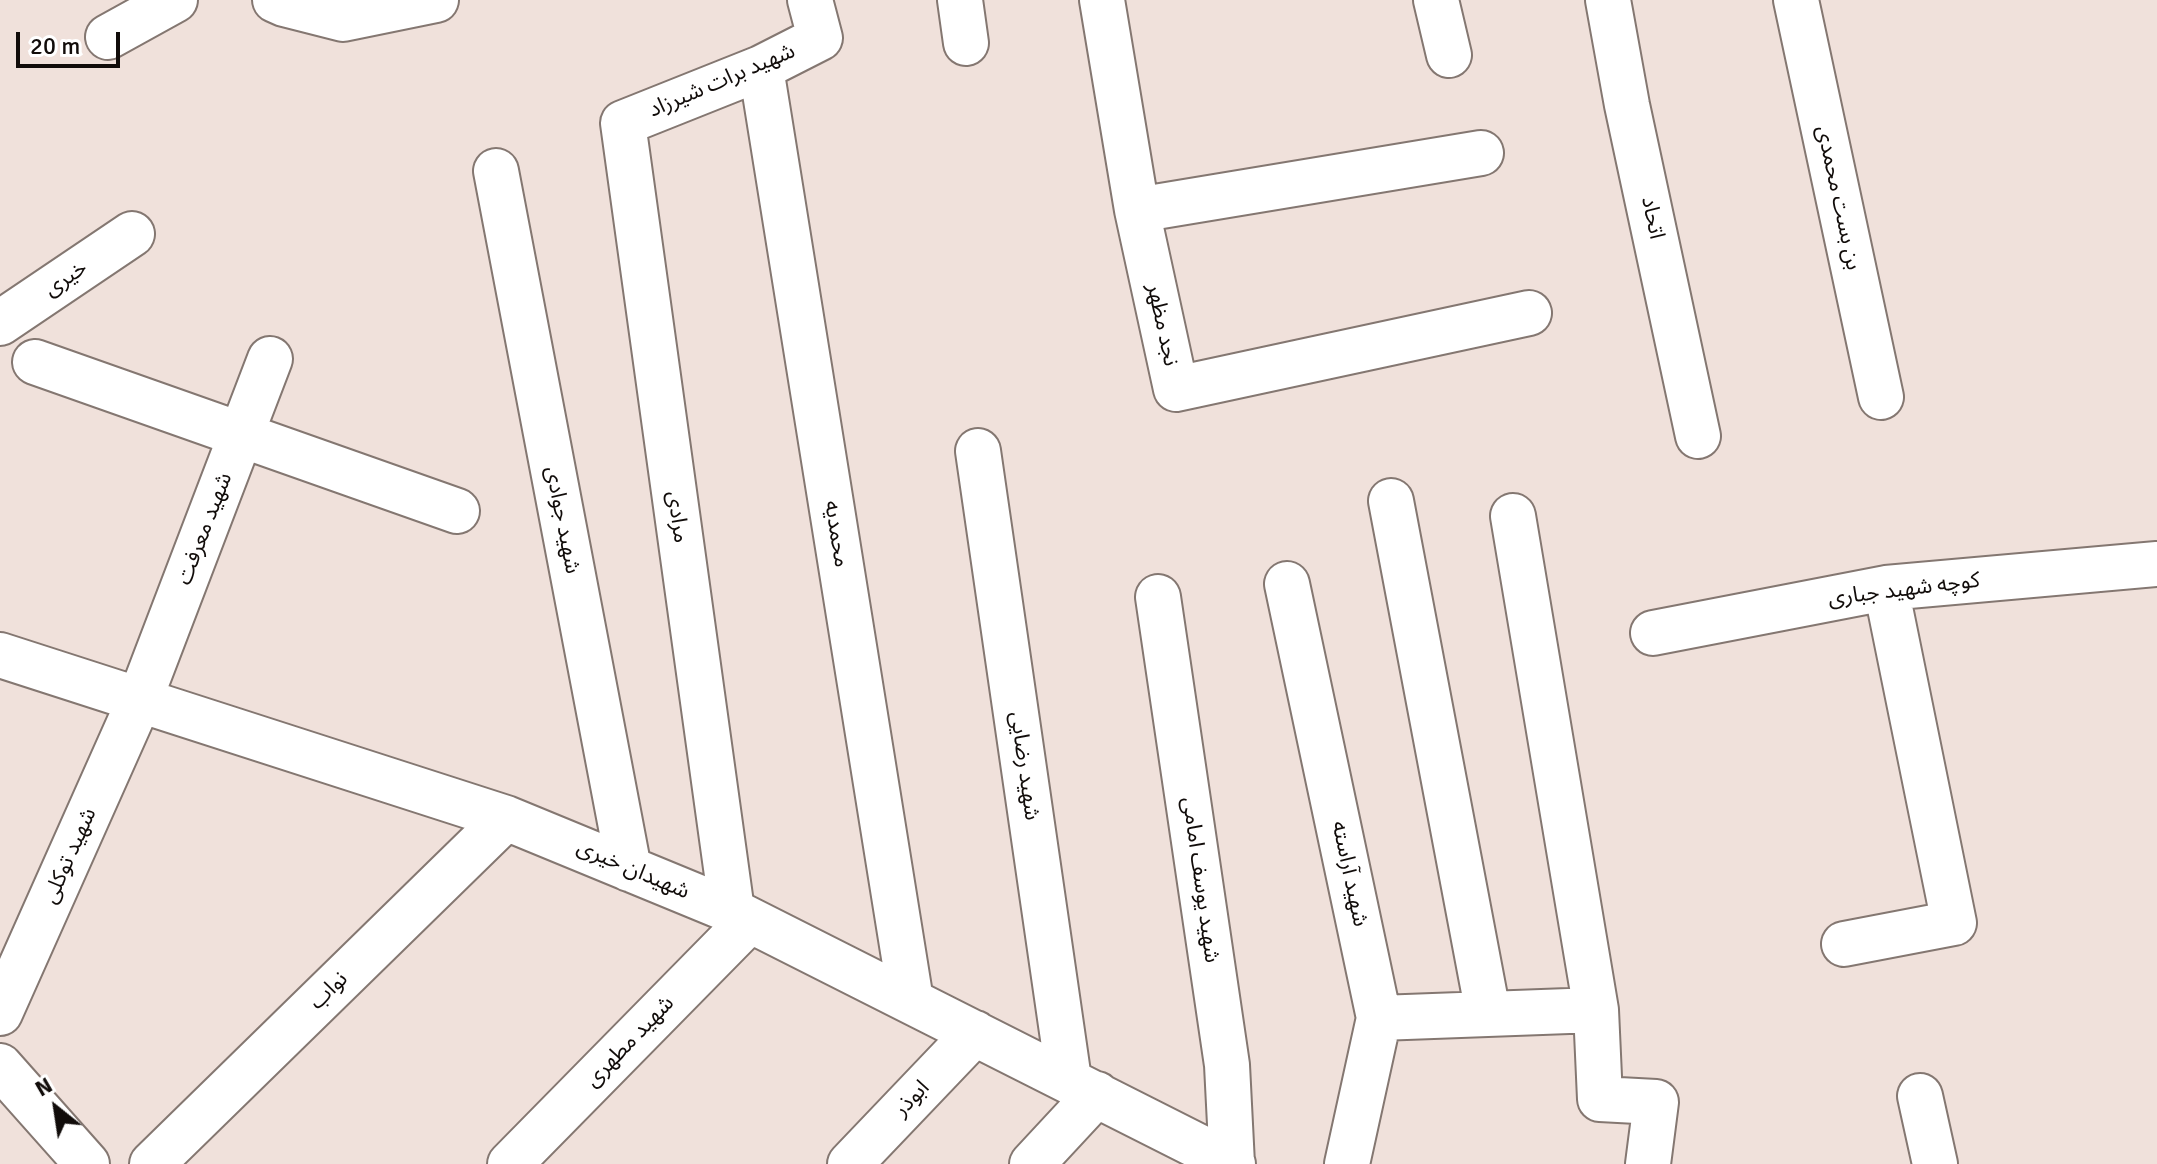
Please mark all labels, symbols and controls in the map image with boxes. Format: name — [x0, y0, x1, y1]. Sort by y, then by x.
scale bar — [20, 16, 124, 66]
text: 20 m — [30, 31, 80, 61]
street label: شهید برات شیرزاد — [645, 38, 799, 124]
street label: بن بست محمدی — [1810, 123, 1866, 273]
street label: اتحاد — [1635, 194, 1669, 242]
street label: خیری — [39, 255, 93, 303]
street label: نجد مظهر — [1140, 281, 1184, 369]
street label: شهید جوادی — [539, 464, 585, 576]
street label: شهید معرفت — [172, 469, 238, 589]
street label: مرادی — [660, 489, 694, 545]
street label: محمدیه — [818, 499, 854, 569]
street label: کوچه شهید جباری — [1827, 568, 1981, 612]
street label: شهید رضایی — [1003, 710, 1045, 822]
street label: شهید یوسف امامی — [1175, 795, 1225, 965]
street label: شهید توکلی — [37, 804, 103, 908]
street label: شهید آراسته — [1325, 819, 1373, 929]
street label: شهیدان خیری — [573, 834, 693, 906]
street label: نواب — [304, 966, 354, 1016]
street label: شهید مطهری — [580, 991, 680, 1093]
north arrow — [16, 1068, 96, 1148]
text: N — [30, 1071, 57, 1102]
street label: ابوذر — [889, 1075, 935, 1123]

